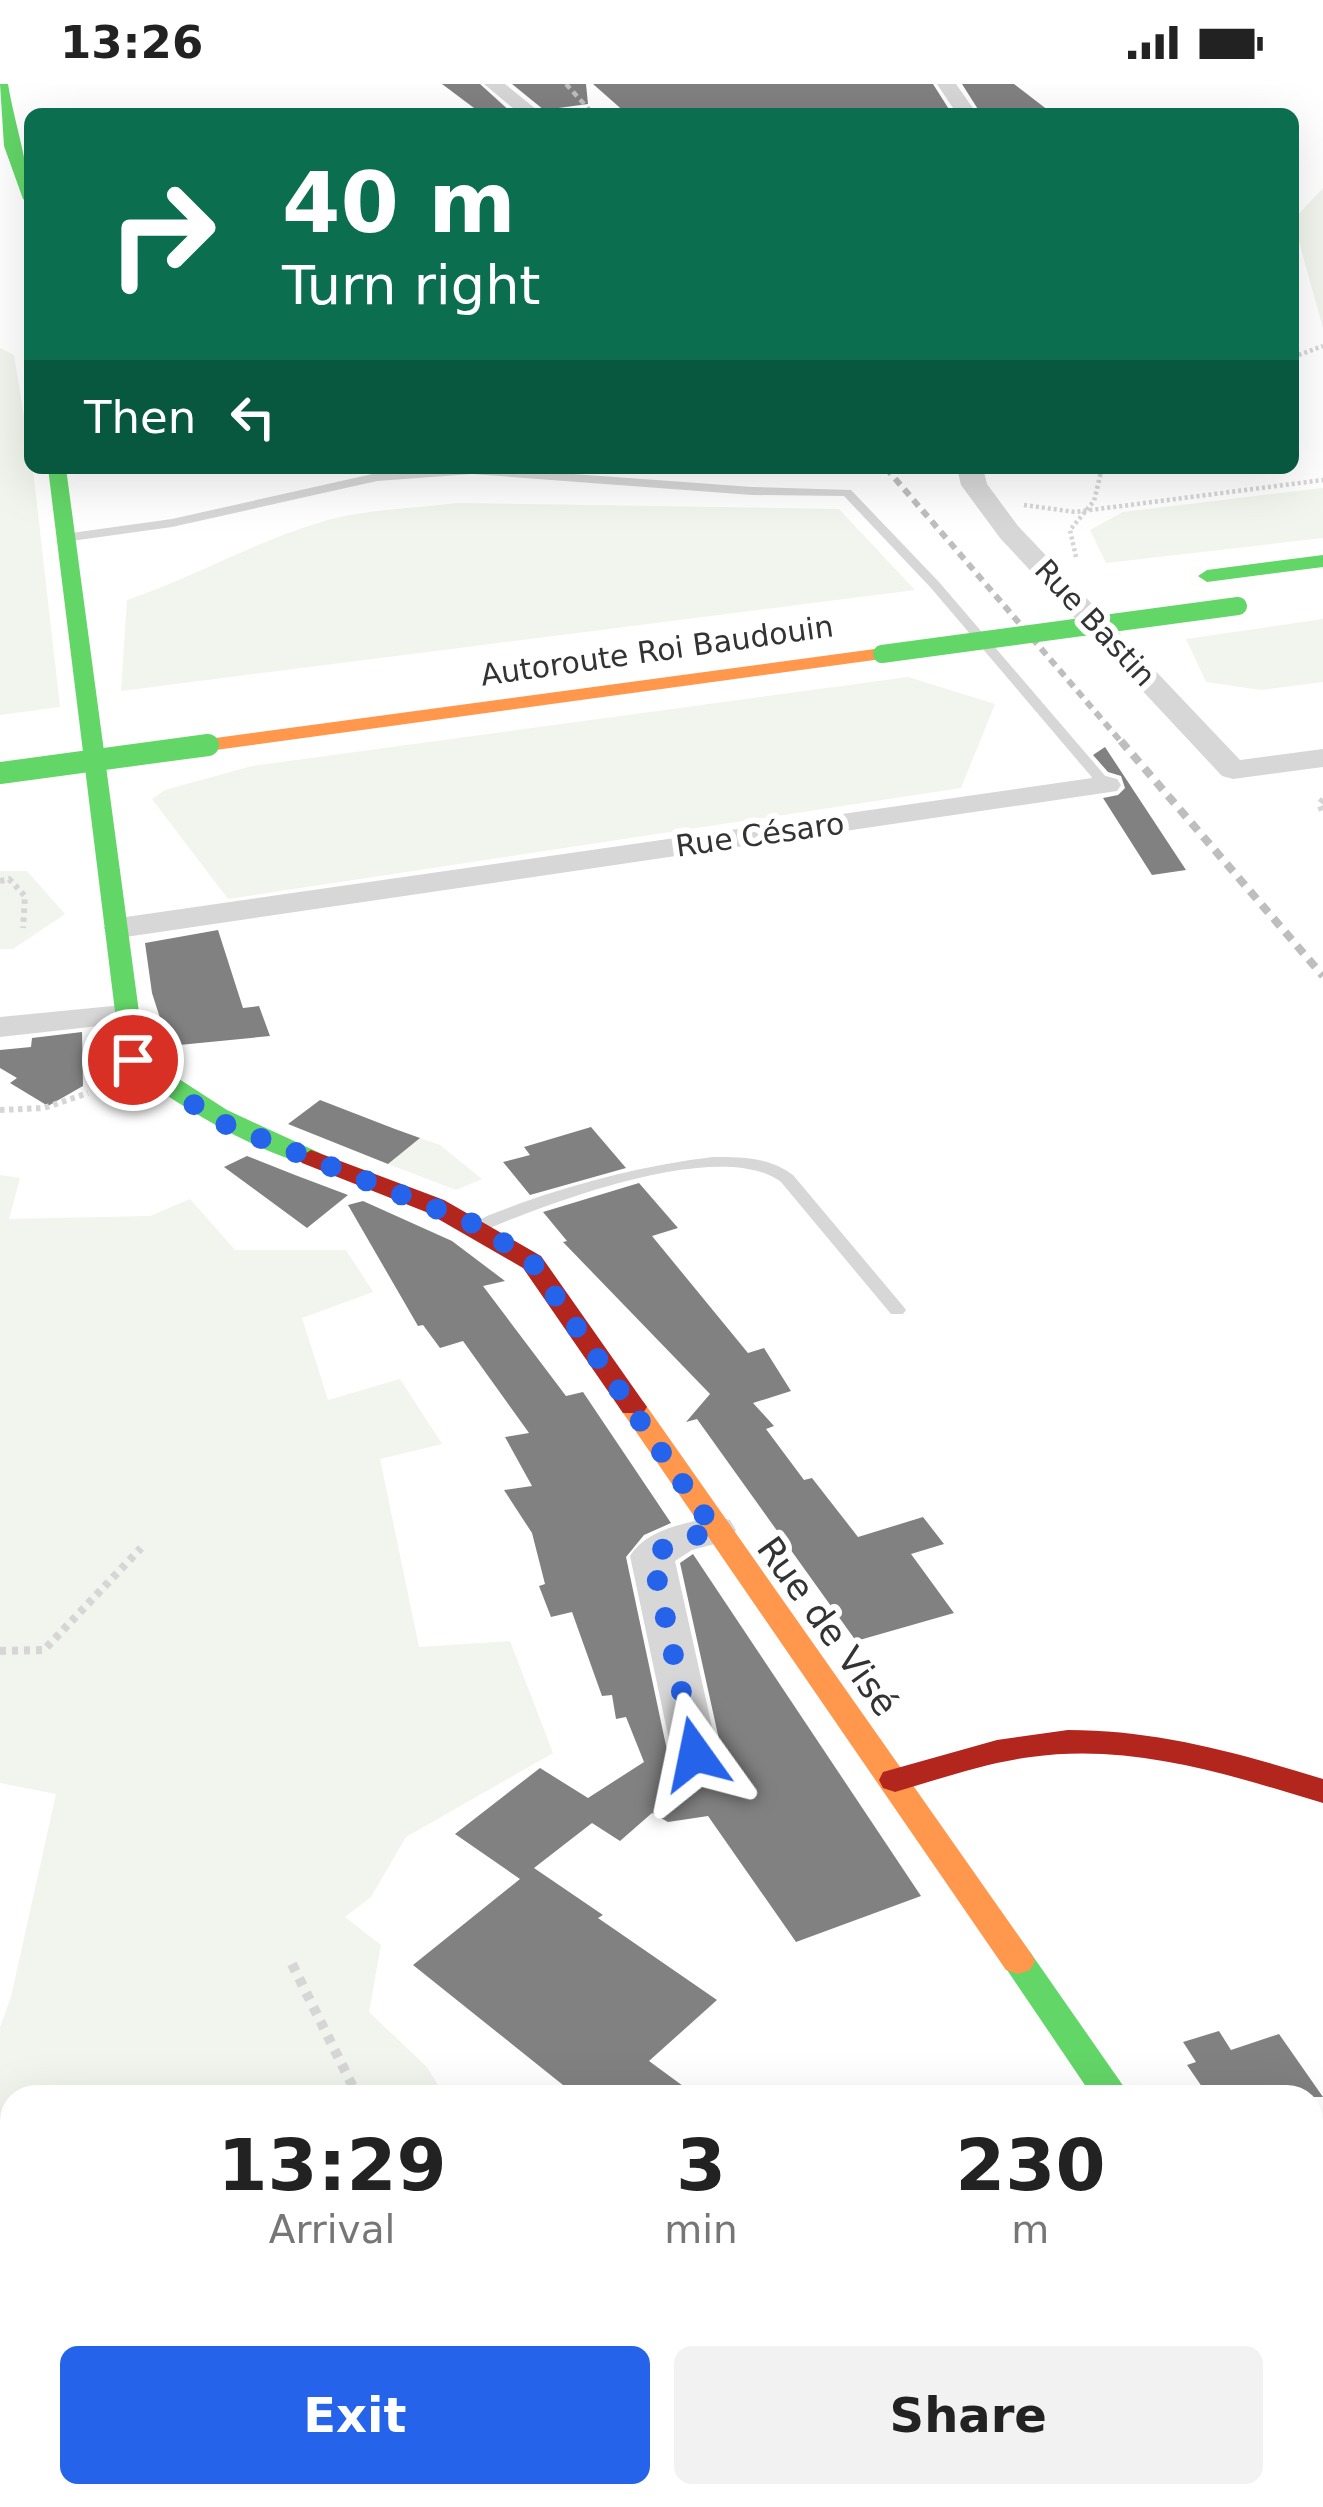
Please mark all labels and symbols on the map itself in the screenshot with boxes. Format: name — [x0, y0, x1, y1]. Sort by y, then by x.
street label: Rue Bastin — [1028, 552, 1163, 693]
street label: Autoroute Roi Baudouin — [478, 608, 836, 693]
street label: Rue Césaro — [673, 805, 847, 864]
pin — [82, 1009, 184, 1111]
street label: Rue de Visé — [749, 1529, 906, 1724]
position arrow — [632, 1691, 758, 1817]

